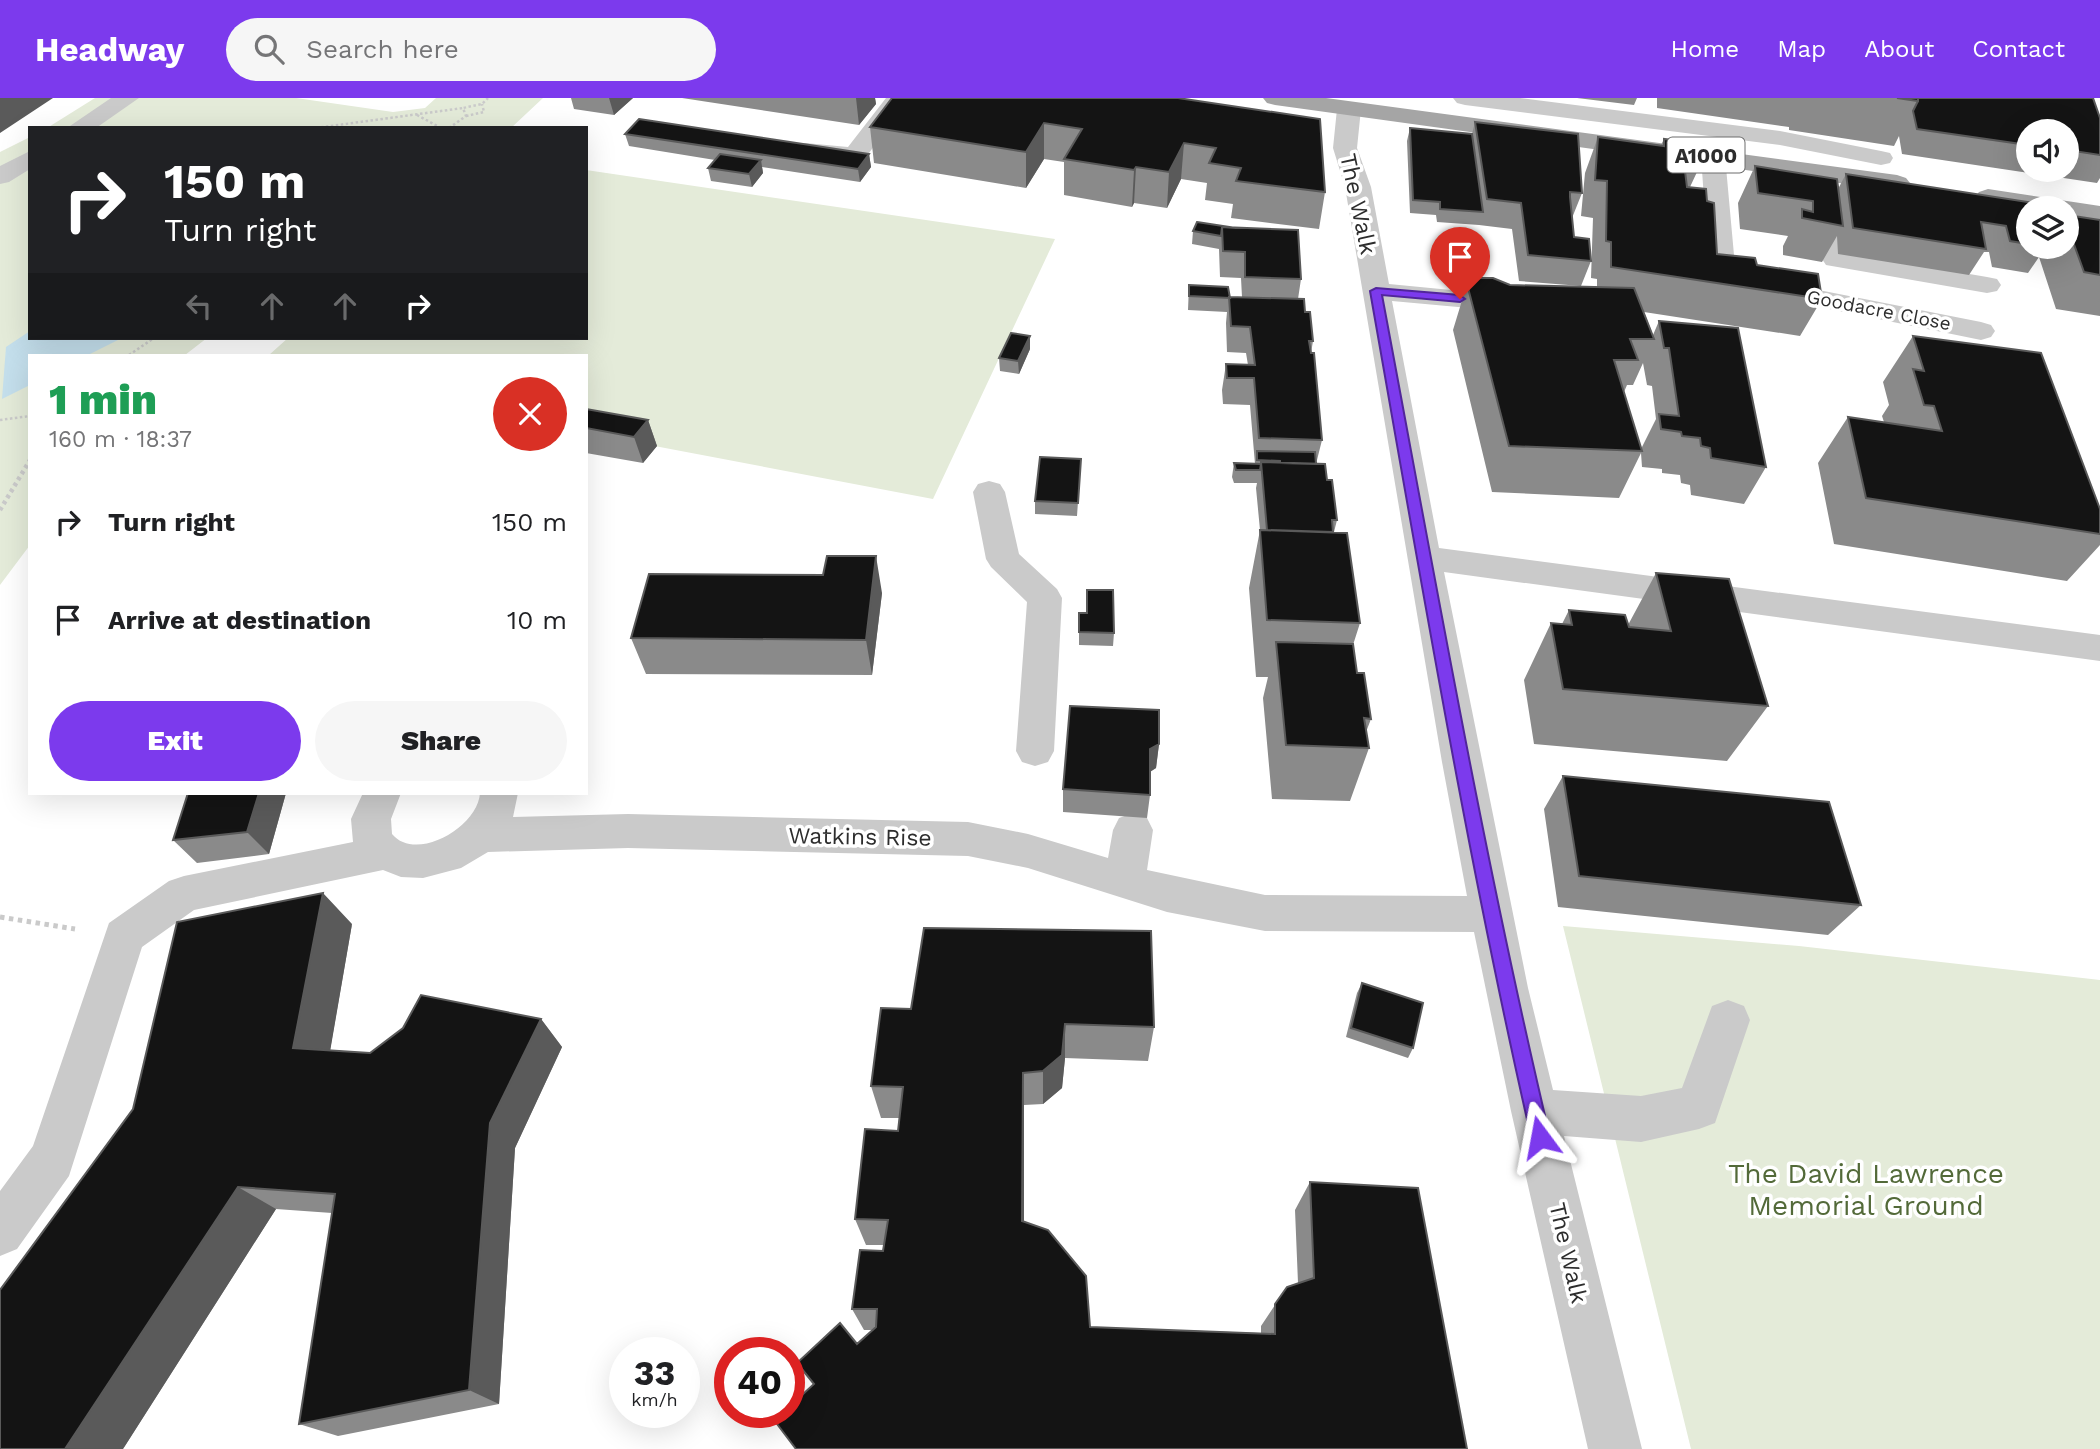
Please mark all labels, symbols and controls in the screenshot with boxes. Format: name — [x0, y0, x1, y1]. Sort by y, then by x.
search box — [226, 18, 716, 81]
text: Headway — [35, 30, 184, 69]
icon: search — [250, 30, 288, 68]
text: Search here — [306, 34, 459, 64]
text: Home — [1671, 35, 1739, 63]
text: Map — [1777, 35, 1826, 63]
text: About — [1864, 35, 1934, 63]
text: Contact — [1972, 35, 2065, 63]
map controls — [2016, 119, 2079, 259]
button: sound — [2016, 119, 2079, 182]
road number: A1000 — [1668, 138, 1744, 172]
street label: The Walk — [1334, 151, 1382, 257]
text: 150 m — [164, 152, 305, 210]
icon: right — [49, 154, 140, 245]
button: layers — [2016, 196, 2079, 259]
text: Turn right — [164, 211, 316, 249]
pin — [1430, 227, 1490, 299]
icon: arrive — [1441, 238, 1479, 276]
street label: Goodacre Close — [1805, 285, 1953, 335]
icon: left — [180, 287, 218, 325]
icon: ahead — [253, 287, 291, 325]
icon: ahead — [326, 287, 364, 325]
icon: right — [399, 287, 437, 325]
text: 1 min — [49, 375, 157, 424]
button: close — [493, 377, 567, 451]
text: 160 m · 18:37 — [49, 426, 192, 453]
icon: right — [49, 503, 87, 541]
text: Turn right — [108, 507, 235, 537]
text: 150 m — [492, 507, 567, 537]
icon: arrive — [49, 601, 87, 639]
text: Arrive at destination — [108, 605, 371, 635]
text: 10 m — [507, 605, 567, 635]
button: Exit — [49, 701, 301, 781]
button: Share — [315, 701, 567, 781]
street label: Watkins Rise — [788, 822, 932, 852]
position arrow — [1503, 1100, 1577, 1174]
park label: The David Lawrence Memorial Ground — [1728, 1157, 2004, 1222]
street label: The Walk — [1543, 1200, 1593, 1306]
speed limit sign: 40 — [714, 1337, 805, 1428]
text: 33 — [634, 1352, 675, 1394]
text: km/h — [631, 1389, 678, 1410]

